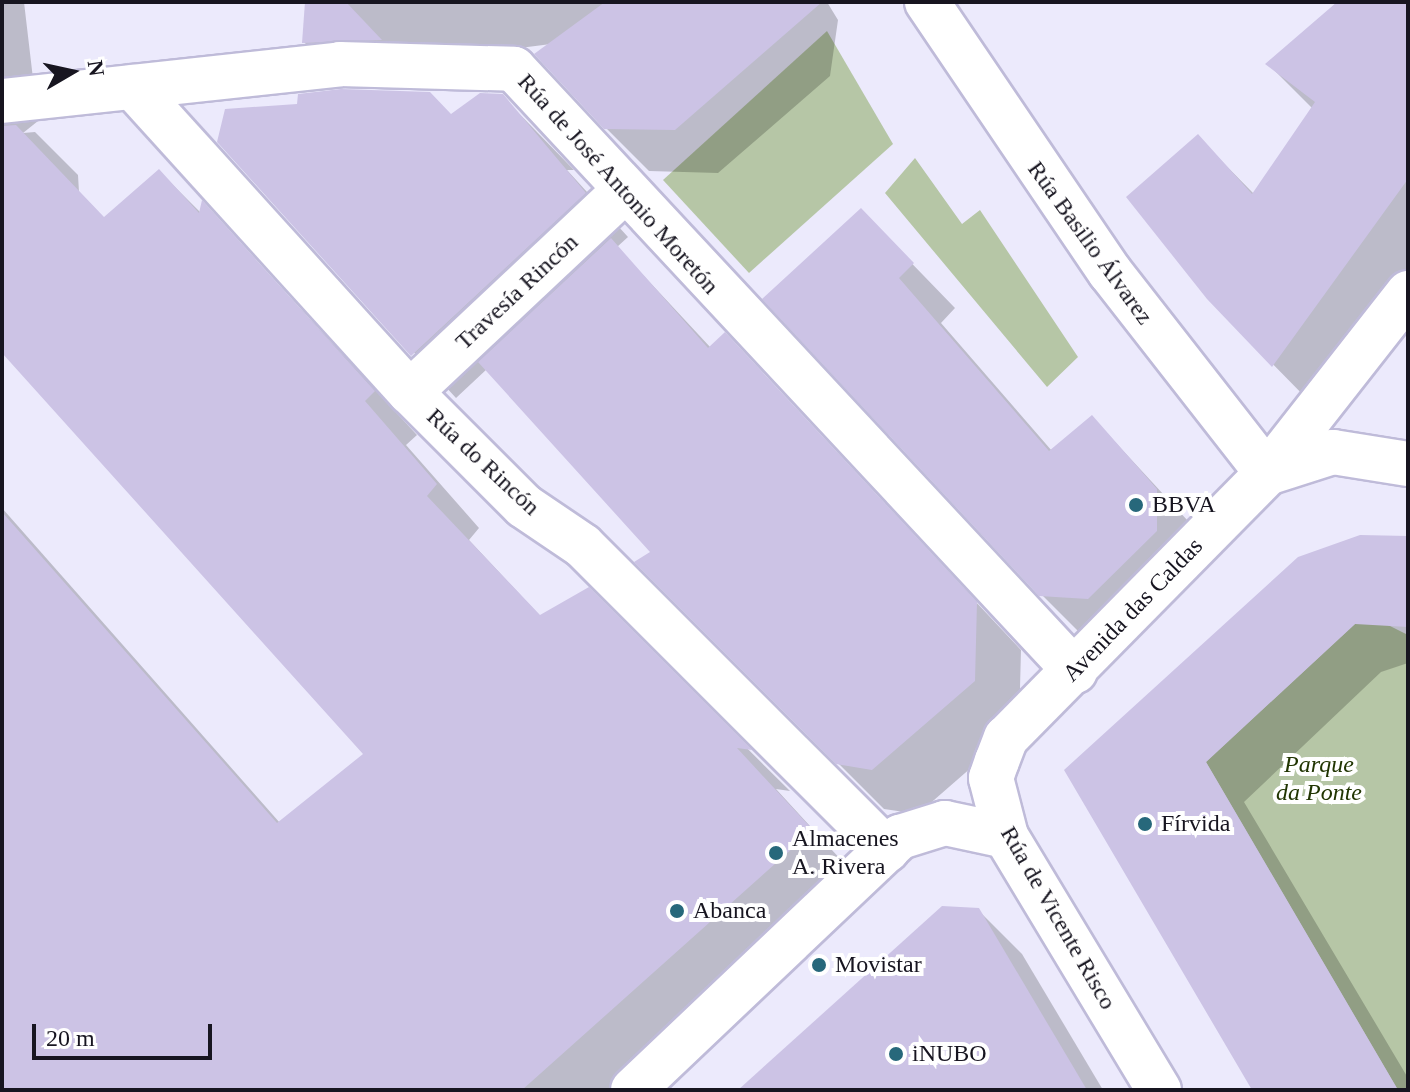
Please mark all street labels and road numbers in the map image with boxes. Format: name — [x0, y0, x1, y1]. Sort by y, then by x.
street label: Rúa de José Antonio Moretón — [511, 67, 725, 301]
street label: Rúa Basilio Álvarez — [1021, 156, 1159, 330]
street label: Travesía Rincón — [450, 228, 584, 356]
street label: Rúa do Rincón — [421, 402, 545, 522]
street label: Avenida das Caldas — [1057, 532, 1209, 688]
street label: Rúa de Vicente Risco — [994, 821, 1122, 1015]

